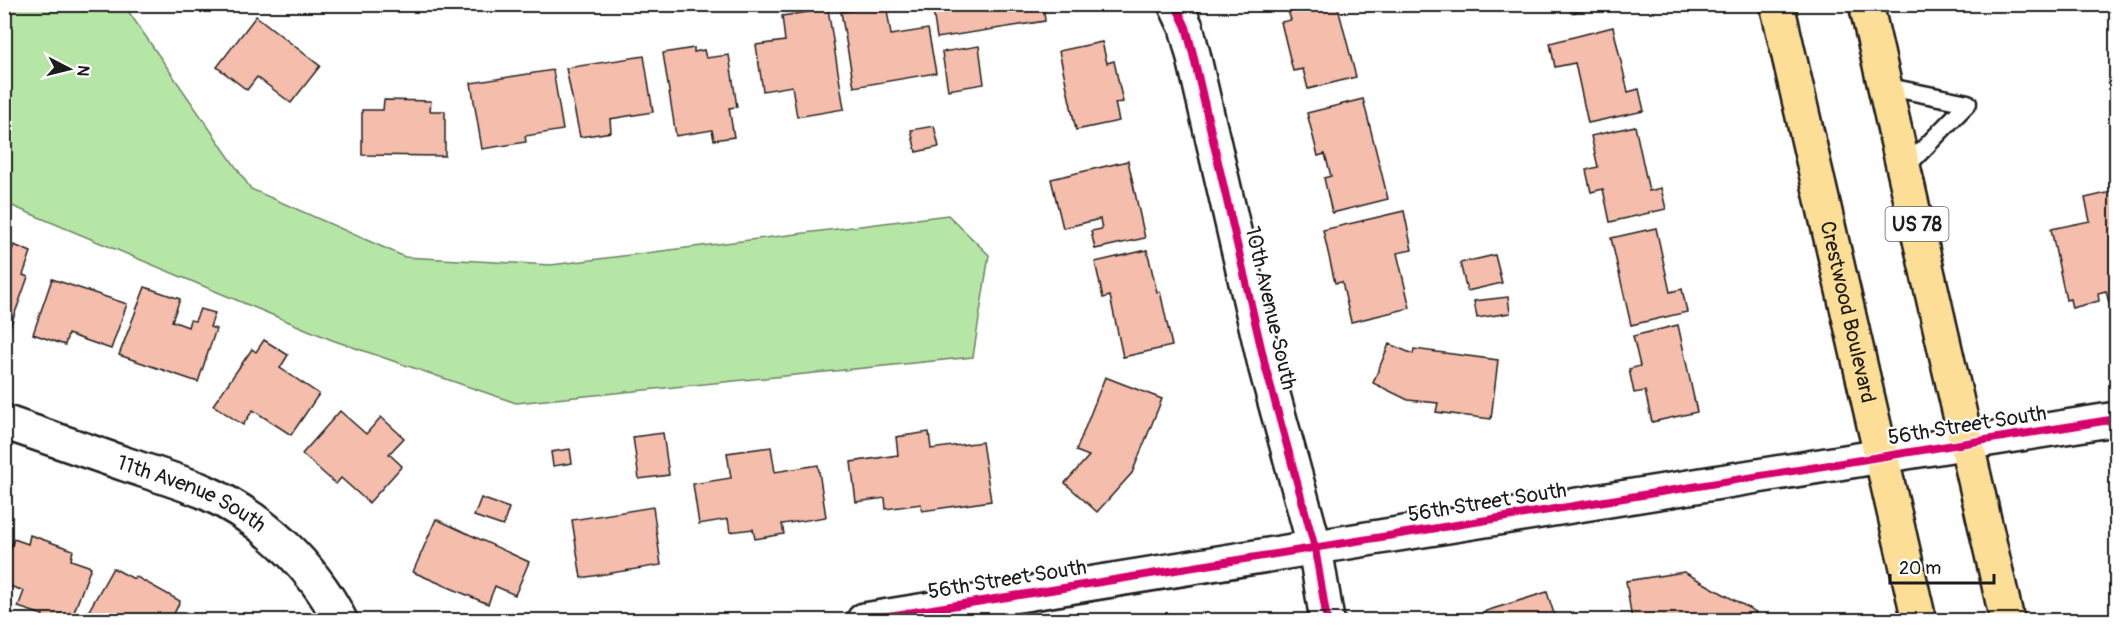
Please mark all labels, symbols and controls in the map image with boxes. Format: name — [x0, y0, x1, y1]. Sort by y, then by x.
north arrow — [39, 39, 99, 99]
text: N — [72, 64, 93, 77]
road number: US 78 — [1886, 207, 1948, 241]
street label: Crestwood Boulevard — [1813, 219, 1881, 406]
street label: 10th Avenue South — [1239, 224, 1302, 392]
street label: 56th Street South — [1886, 400, 2048, 451]
street label: 11th Avenue South — [113, 449, 271, 539]
street label: 56th Street South — [1406, 477, 1568, 528]
scale bar — [1890, 547, 1994, 585]
street label: 56th Street South — [926, 554, 1088, 605]
text: 20 m — [1899, 557, 1941, 580]

